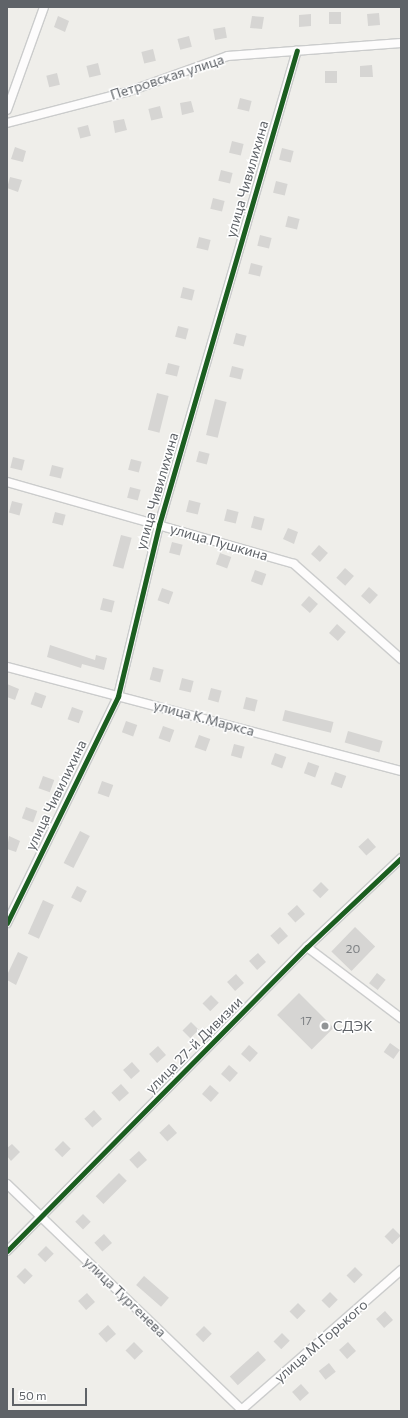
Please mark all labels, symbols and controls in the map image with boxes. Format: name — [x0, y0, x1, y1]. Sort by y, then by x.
street label: Петровская улица — [108, 51, 226, 103]
street label: улица Чивилихина — [222, 119, 272, 239]
street label: улица Чивилихина — [132, 431, 182, 551]
street label: улица Пушкина — [168, 520, 270, 564]
street label: улица К.Маркса — [152, 696, 256, 740]
street label: улица Чивилихина — [22, 737, 90, 853]
house number: 20 — [346, 942, 360, 956]
street label: улица 27-й Дивизии — [142, 993, 246, 1097]
house number: 17 — [300, 1014, 312, 1028]
place label: СДЭК — [333, 1018, 373, 1034]
marker: СДЭК — [320, 1021, 330, 1031]
street label: улица Тургенева — [80, 1253, 170, 1341]
street label: улица М.Горького — [271, 1296, 371, 1386]
scale bar — [14, 1380, 89, 1406]
text: 50 m — [19, 1388, 47, 1402]

